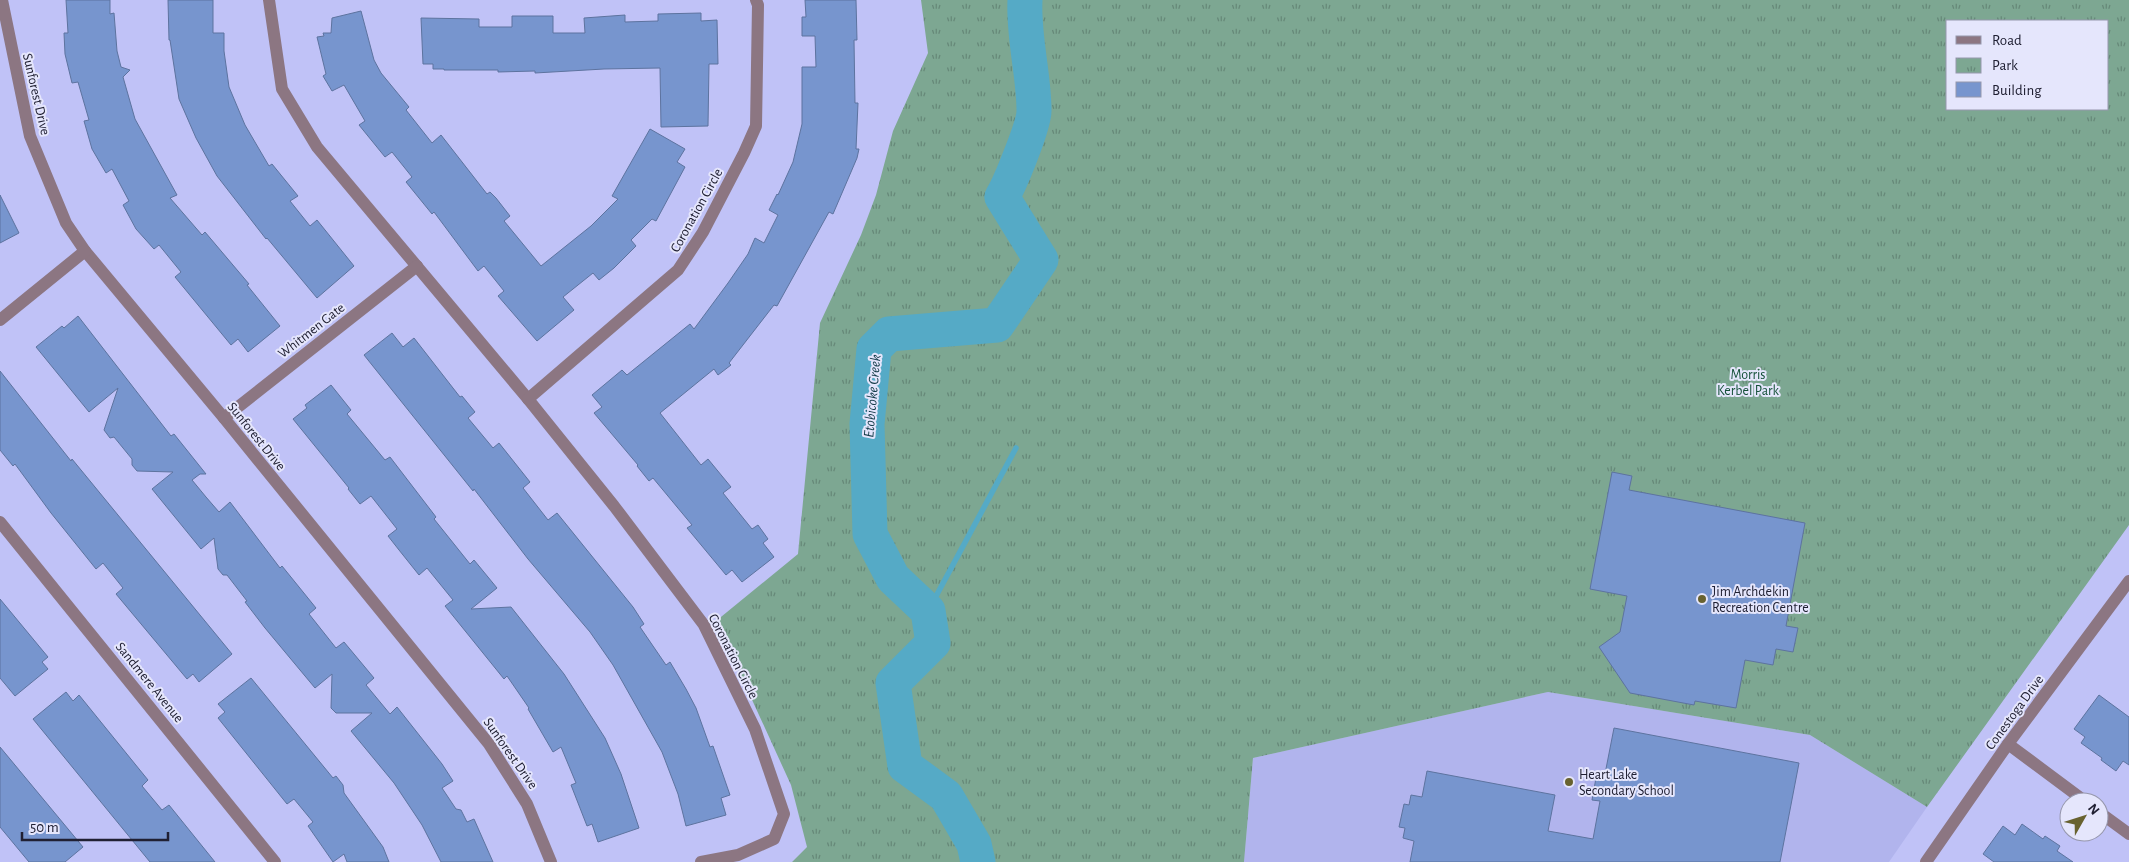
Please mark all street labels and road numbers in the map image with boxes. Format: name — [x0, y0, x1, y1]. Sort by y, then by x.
street label: Sunforest Drive — [20, 52, 52, 136]
street label: Coronation Circle — [668, 166, 726, 255]
street label: Whitmen Gate — [276, 301, 348, 361]
street label: Sunforest Drive — [225, 400, 288, 473]
street label: Coronation Circle — [706, 612, 761, 701]
street label: Sandmere Avenue — [113, 640, 186, 725]
street label: Conestoga Drive — [1983, 673, 2046, 752]
street label: Sunforest Drive — [481, 715, 540, 792]

